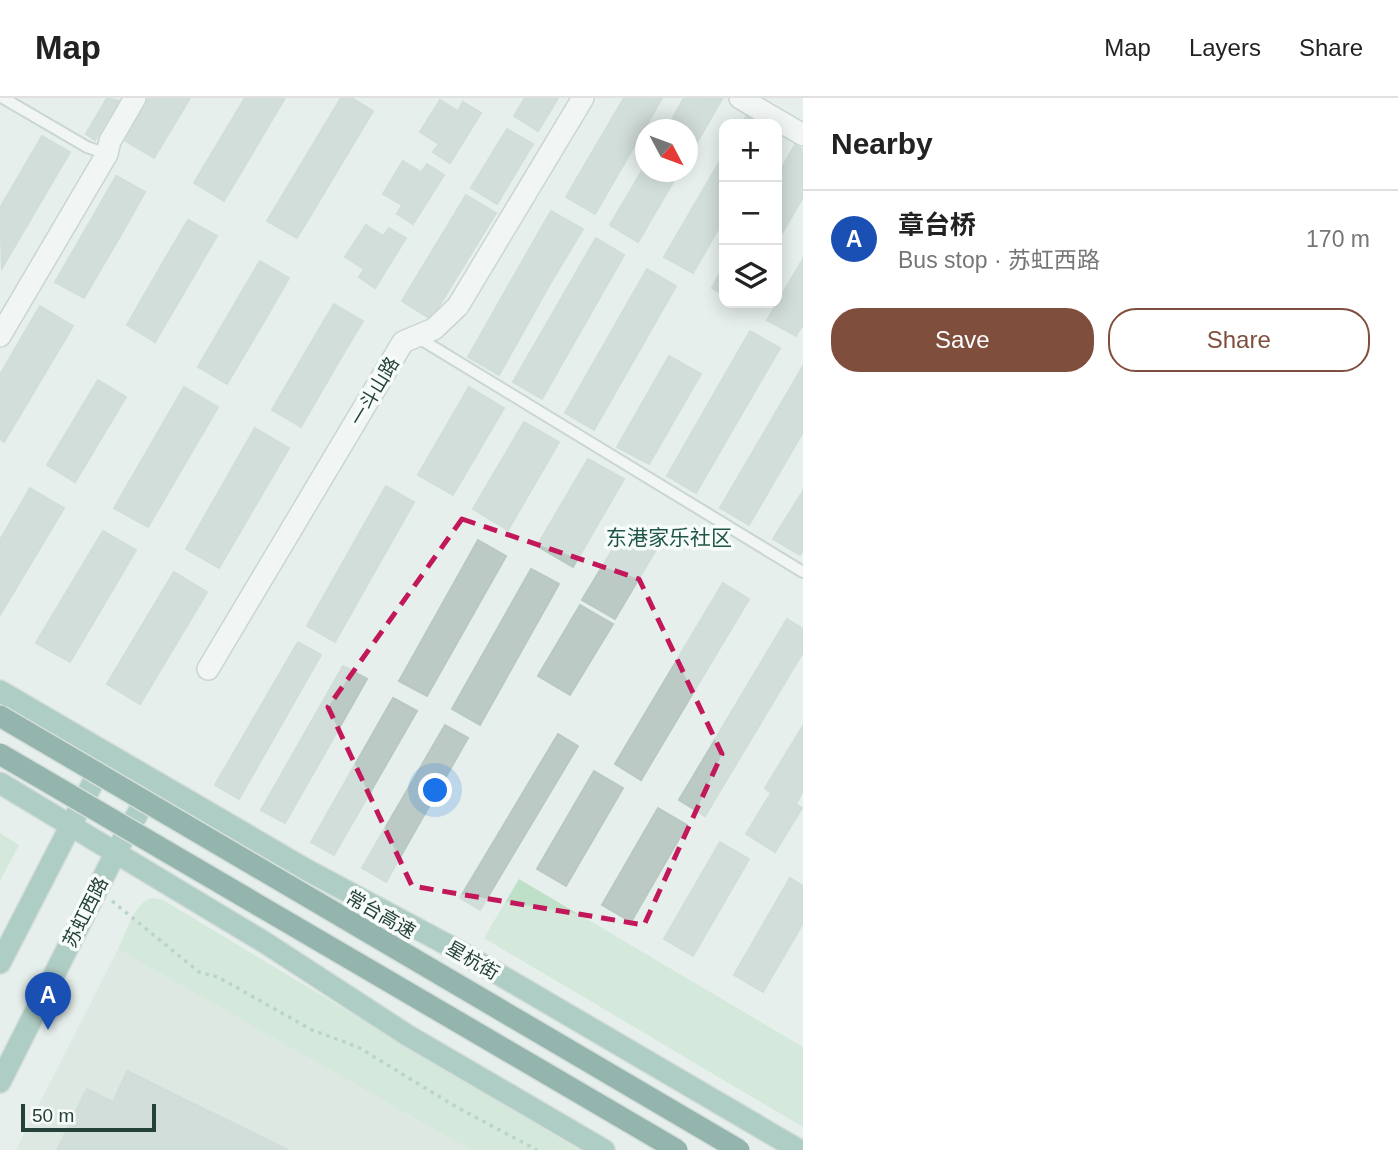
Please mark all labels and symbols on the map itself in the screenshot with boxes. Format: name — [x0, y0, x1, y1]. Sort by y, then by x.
north arrow — [635, 119, 698, 182]
street label: 一斗山路 — [346, 353, 403, 429]
district label: 东港家乐社区 — [606, 526, 732, 549]
your location — [418, 773, 452, 807]
street label: 苏虹西路 — [59, 874, 112, 951]
street label: 常台高速 — [343, 886, 419, 943]
street label: 星杭街 — [443, 937, 503, 984]
pin: A — [25, 972, 71, 1030]
scale bar — [21, 1101, 156, 1133]

